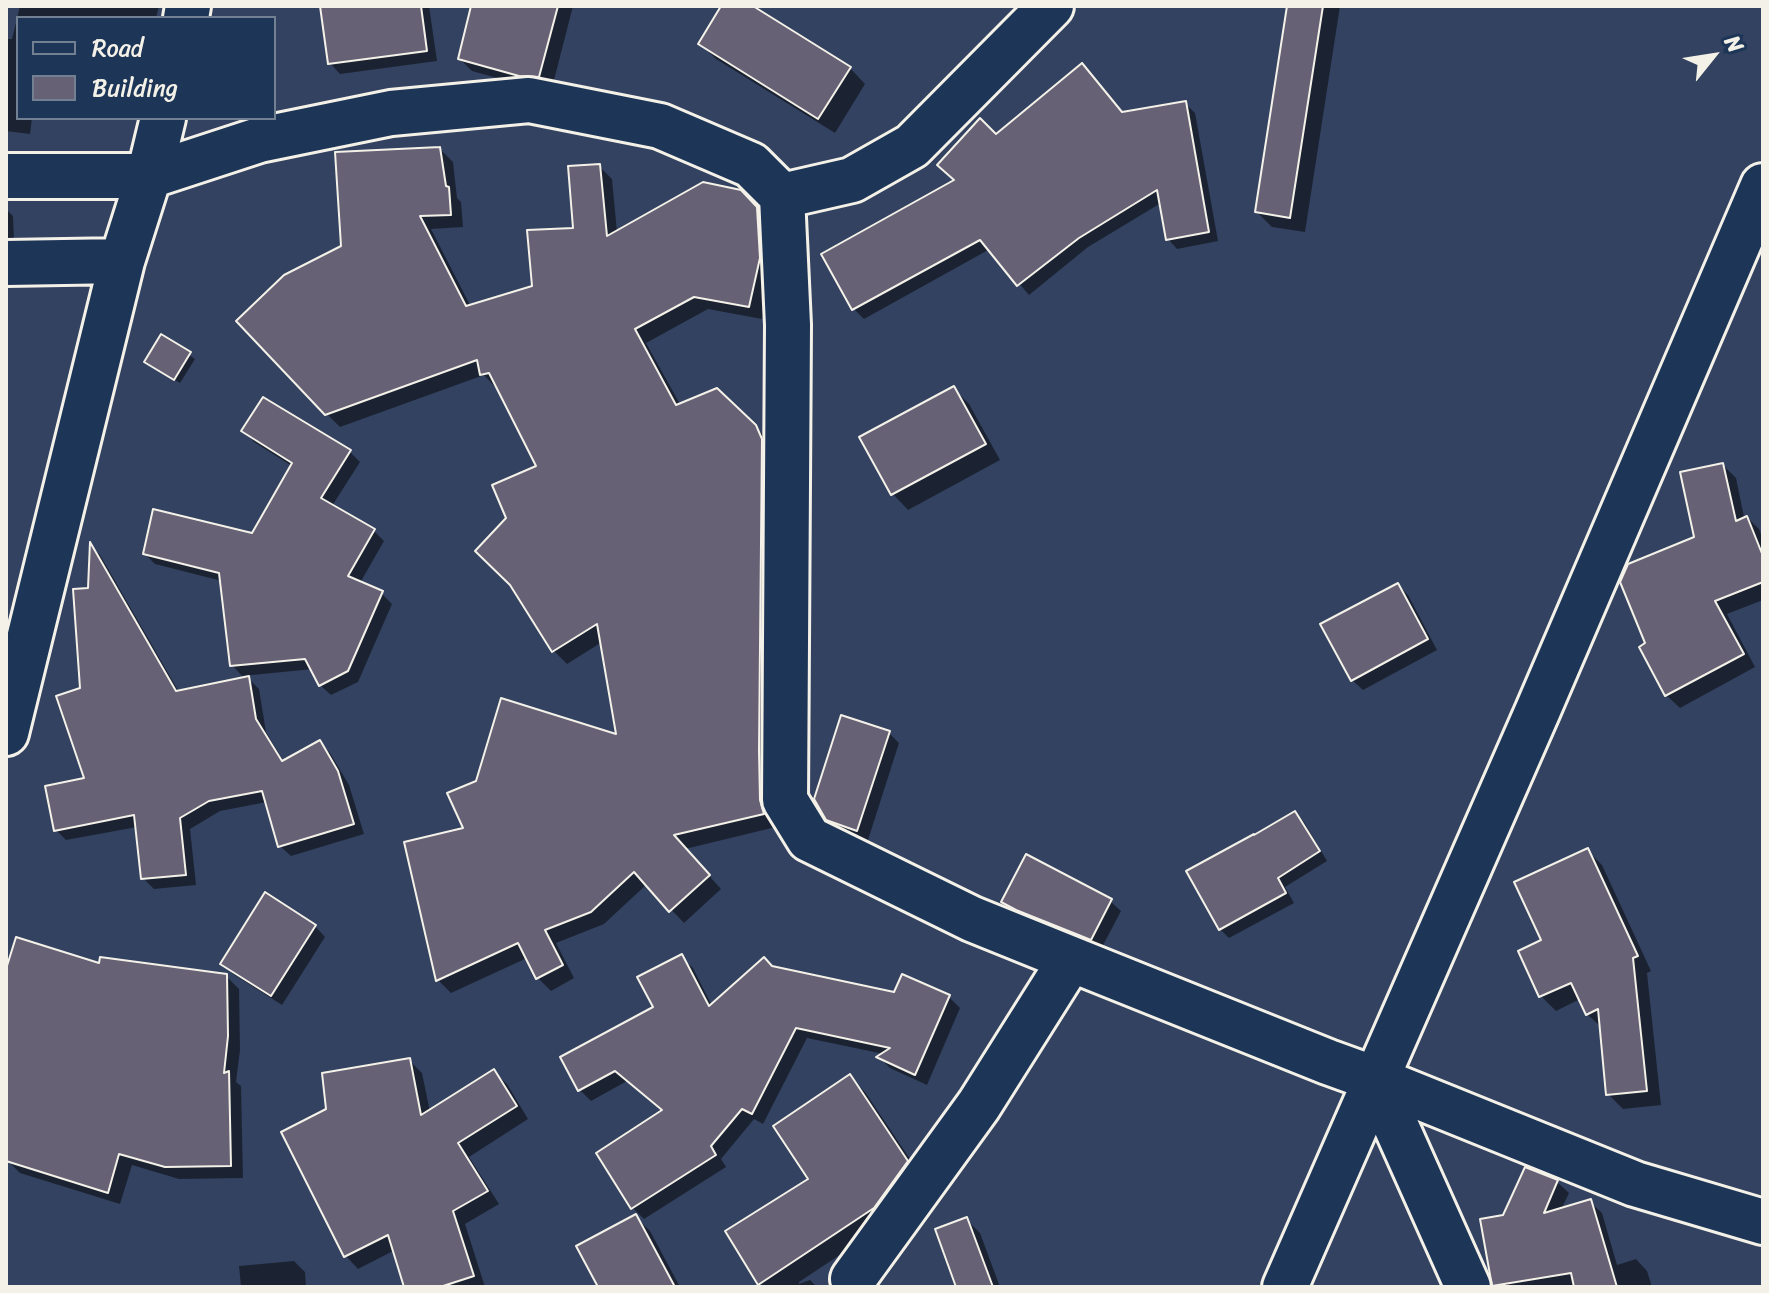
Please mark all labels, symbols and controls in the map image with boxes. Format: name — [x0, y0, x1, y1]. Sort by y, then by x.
legend — [16, 16, 276, 120]
north arrow — [1673, 16, 1753, 96]
text: Road — [92, 27, 143, 69]
text: N — [1714, 27, 1755, 60]
text: Building — [92, 67, 178, 109]

